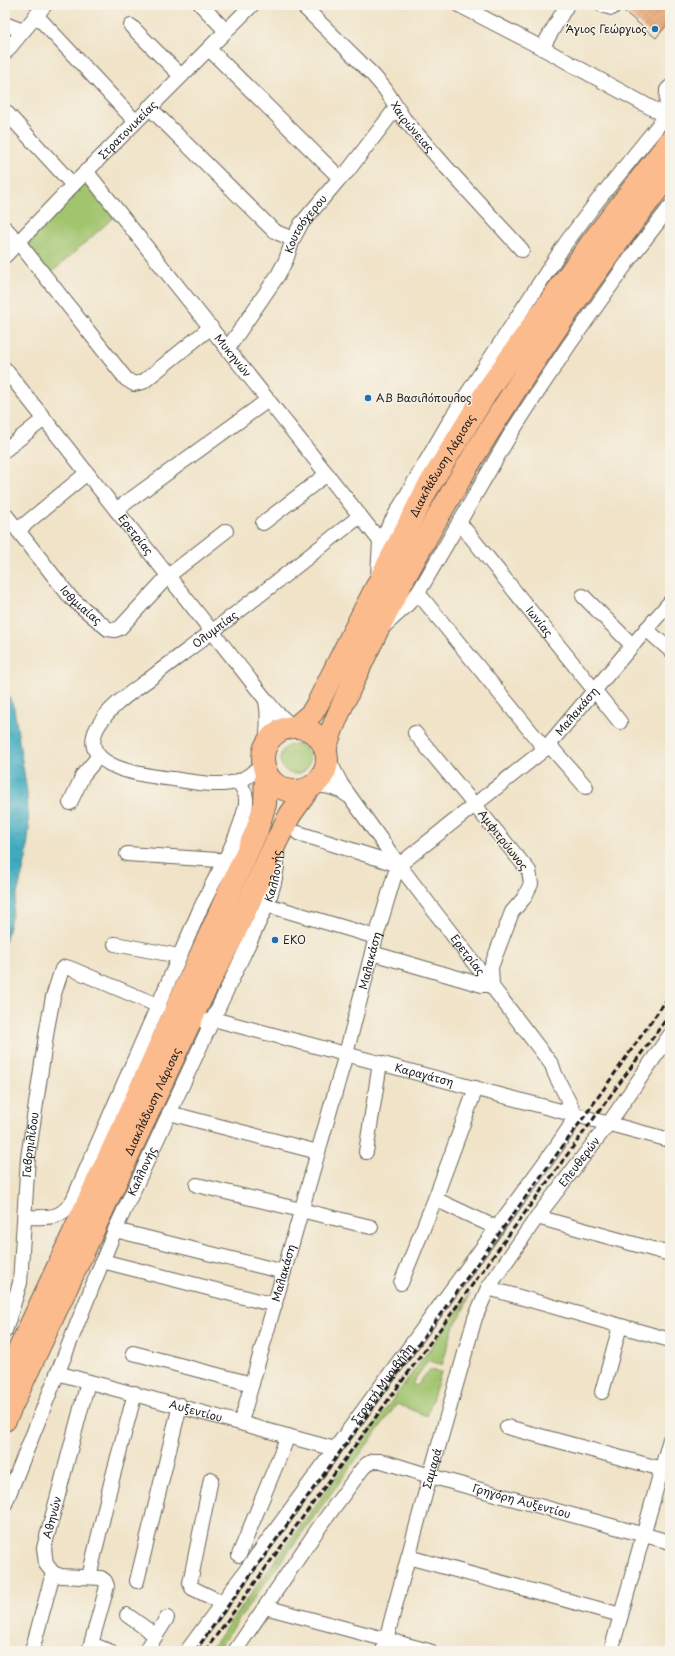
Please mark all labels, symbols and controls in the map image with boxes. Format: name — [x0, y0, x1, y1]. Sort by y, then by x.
place label: Άγιος Γεώργιος — [566, 20, 647, 37]
marker: Άγιος Γεώργιος — [650, 24, 660, 34]
street label: Στρατονικείας — [94, 96, 161, 163]
street label: Χαιρώνειας — [387, 98, 439, 156]
street label: Κουτσόχερου — [280, 190, 331, 255]
street label: Μυκηνών — [211, 330, 256, 381]
place label: ΑΒ Βασιλόπουλος — [376, 389, 472, 406]
marker: ΑΒ Βασιλόπουλος — [363, 393, 373, 403]
street label: Διακλάδωση Λάρισας — [405, 410, 479, 520]
street label: Ερετρίας — [115, 510, 158, 559]
street label: Ισθμιαίας — [56, 582, 106, 629]
street label: Ιωνίας — [522, 602, 557, 641]
street label: Ολυμπίας — [189, 606, 241, 652]
street label: Μαλακάση — [551, 683, 602, 739]
street label: Αμφιτρύωνος — [474, 806, 533, 874]
street label: Καλλoνής — [260, 850, 285, 904]
street label: Μαλακάση — [354, 930, 385, 991]
street label: Ερετρίας — [447, 930, 490, 979]
place label: EKO — [283, 931, 306, 948]
marker: EKO — [270, 935, 280, 945]
street label: Διακλάδωση Λάρισας — [120, 1044, 185, 1158]
street label: Καραγάτση — [393, 1059, 456, 1090]
street label: Γαβρηιλίδου — [18, 1111, 43, 1178]
street label: Ελευθερών — [554, 1133, 604, 1190]
street label: Καλλoνής — [123, 1143, 161, 1199]
street label: Μαλακάση — [267, 1242, 299, 1304]
street label: Στρατή Μυριβήλη — [347, 1340, 417, 1428]
street label: Αυξεντίου — [168, 1395, 224, 1426]
street label: Σαμαρά — [418, 1446, 446, 1491]
street label: Γρηγόρη Αυξεντίου — [471, 1479, 573, 1522]
street label: Αθηνών — [38, 1494, 65, 1540]

